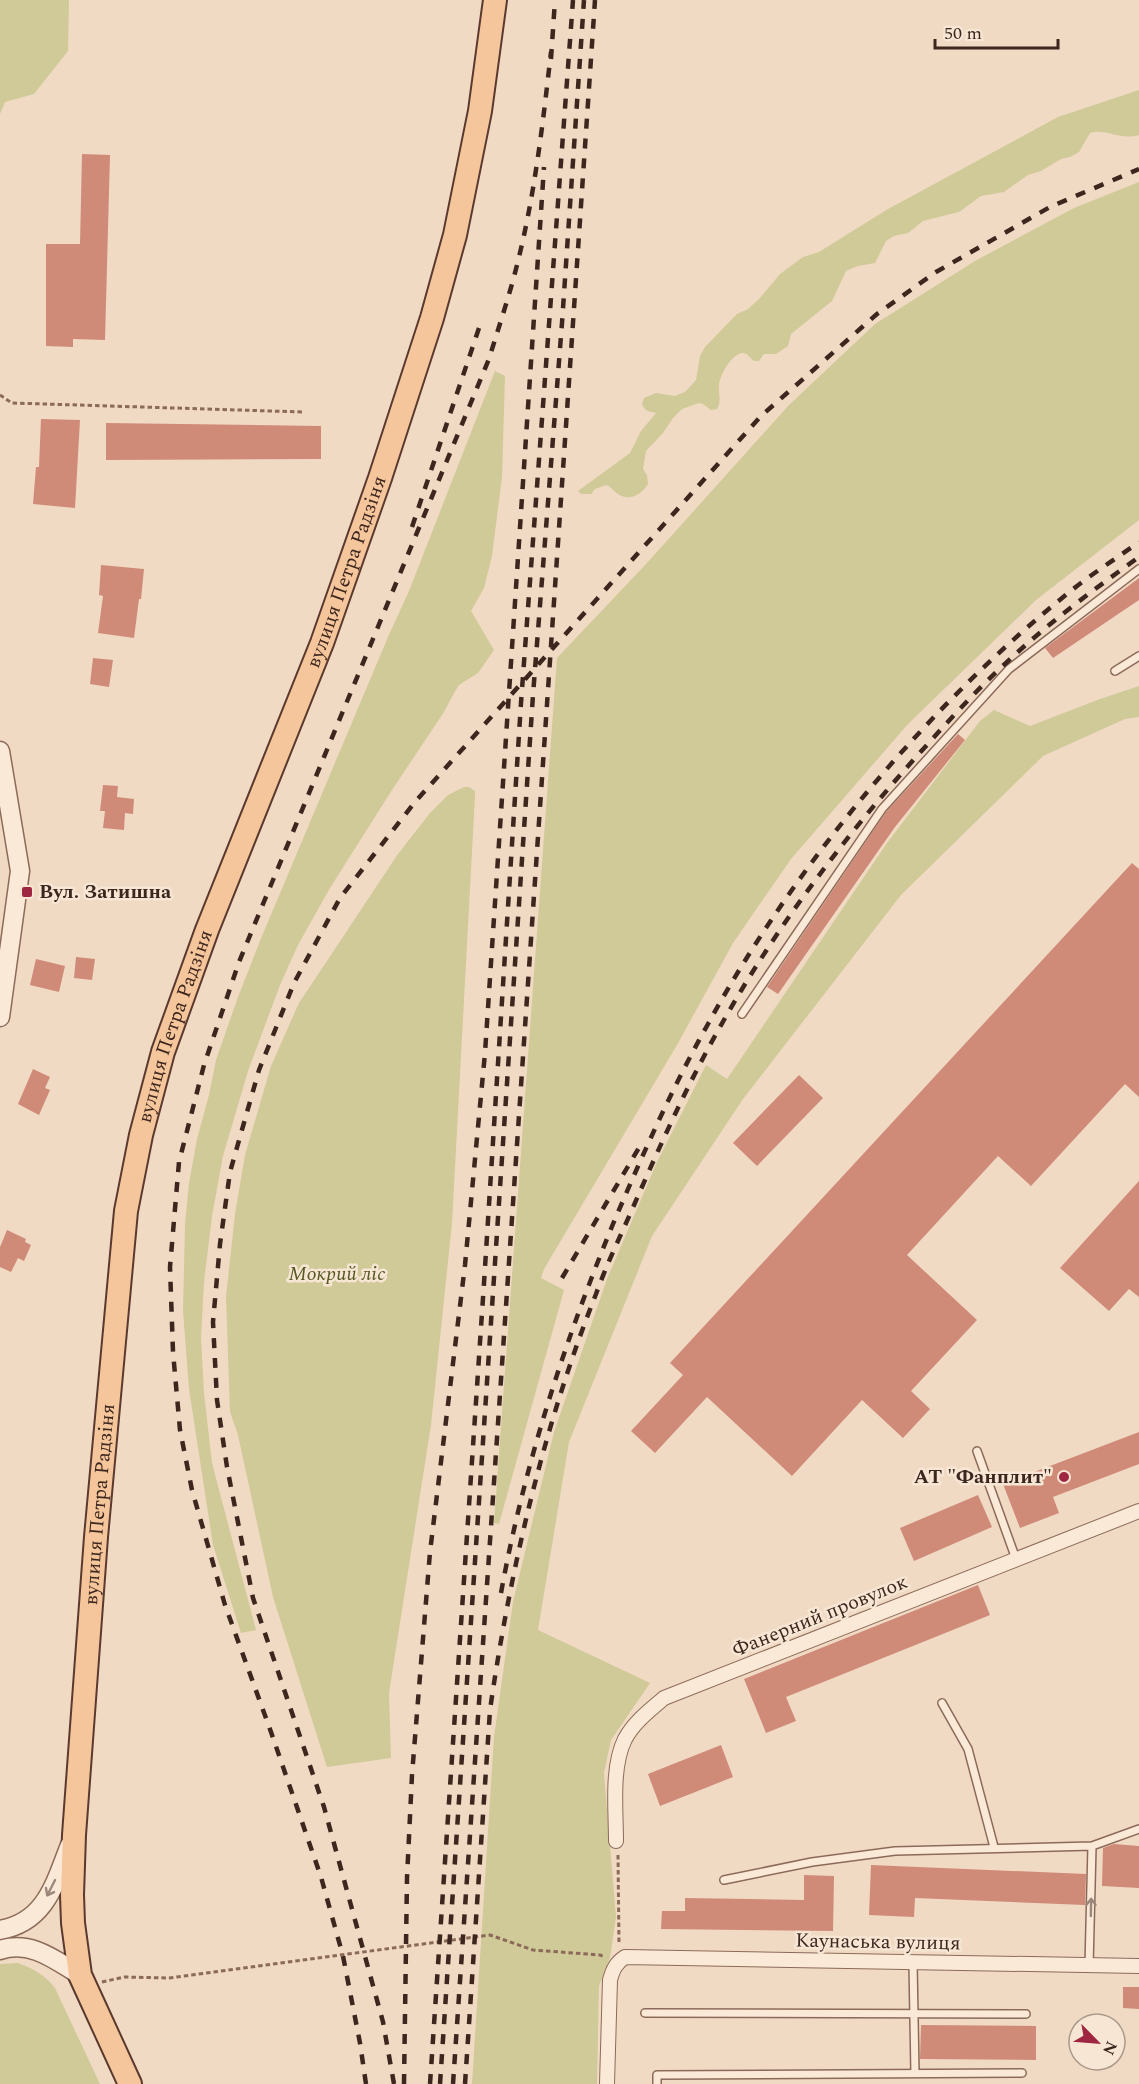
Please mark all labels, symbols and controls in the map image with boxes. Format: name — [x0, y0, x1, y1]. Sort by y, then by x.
scale bar — [935, 12, 1058, 50]
text: 50 m — [944, 20, 982, 47]
street label: вулиця Петра Радзіня — [298, 472, 395, 673]
place label: Вул. Затишна — [39, 877, 172, 907]
marker: Вул. Затишна — [20, 885, 34, 899]
street label: вулиця Петра Радзіня — [130, 925, 221, 1126]
park label: Мокрий ліс — [288, 1259, 386, 1289]
street label: вулиця Петра Радзіня — [76, 1402, 123, 1606]
place label: АТ "Фанплит" — [914, 1462, 1052, 1492]
marker: АТ "Фанплит" — [1057, 1470, 1071, 1484]
street label: Фанерний провулок — [728, 1567, 912, 1665]
one-way arrow — [45, 1879, 57, 1897]
one-way arrow — [1085, 1898, 1097, 1918]
street label: Каунаська вулиця — [795, 1926, 961, 1958]
north arrow — [1067, 2012, 1127, 2072]
text: N — [1096, 2037, 1123, 2059]

